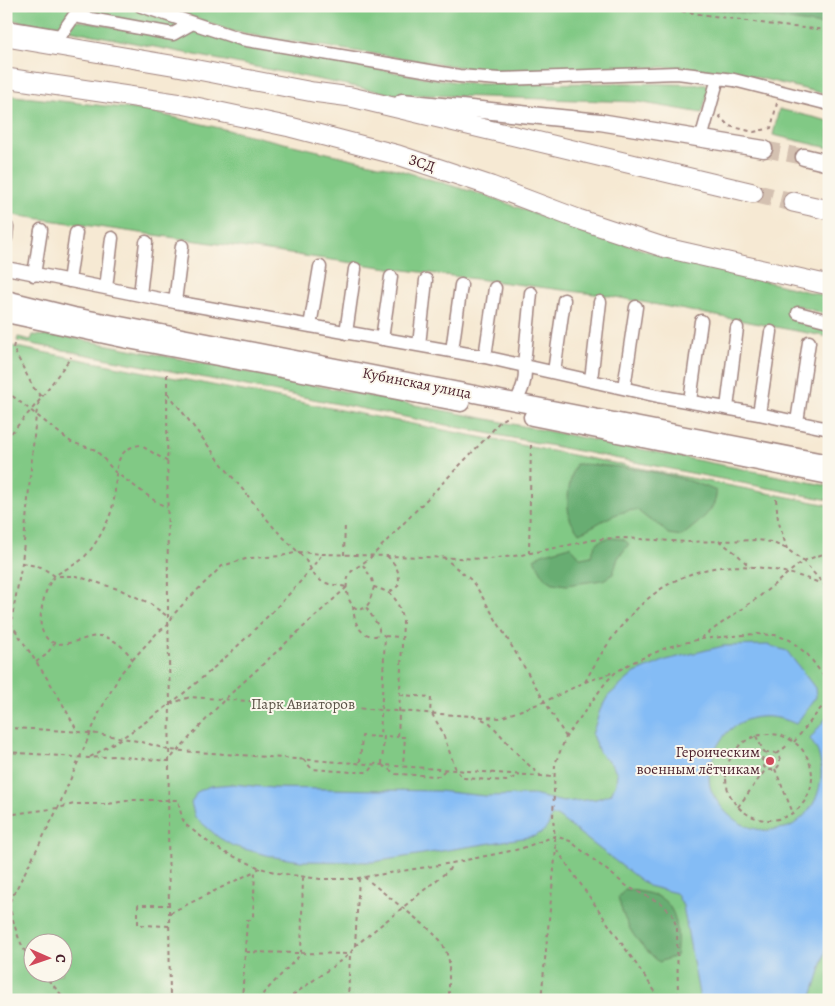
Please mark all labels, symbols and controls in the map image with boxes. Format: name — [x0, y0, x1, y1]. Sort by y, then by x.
street label: ЗСД — [406, 149, 438, 177]
street label: Кубинская улица — [361, 363, 473, 403]
park label: Парк Авиаторов — [251, 694, 355, 714]
place label: Героическим военным лётчикам — [637, 742, 760, 779]
marker: Героическим военным лётчикам — [764, 755, 776, 767]
north arrow — [22, 934, 72, 984]
text: С — [51, 954, 70, 963]

